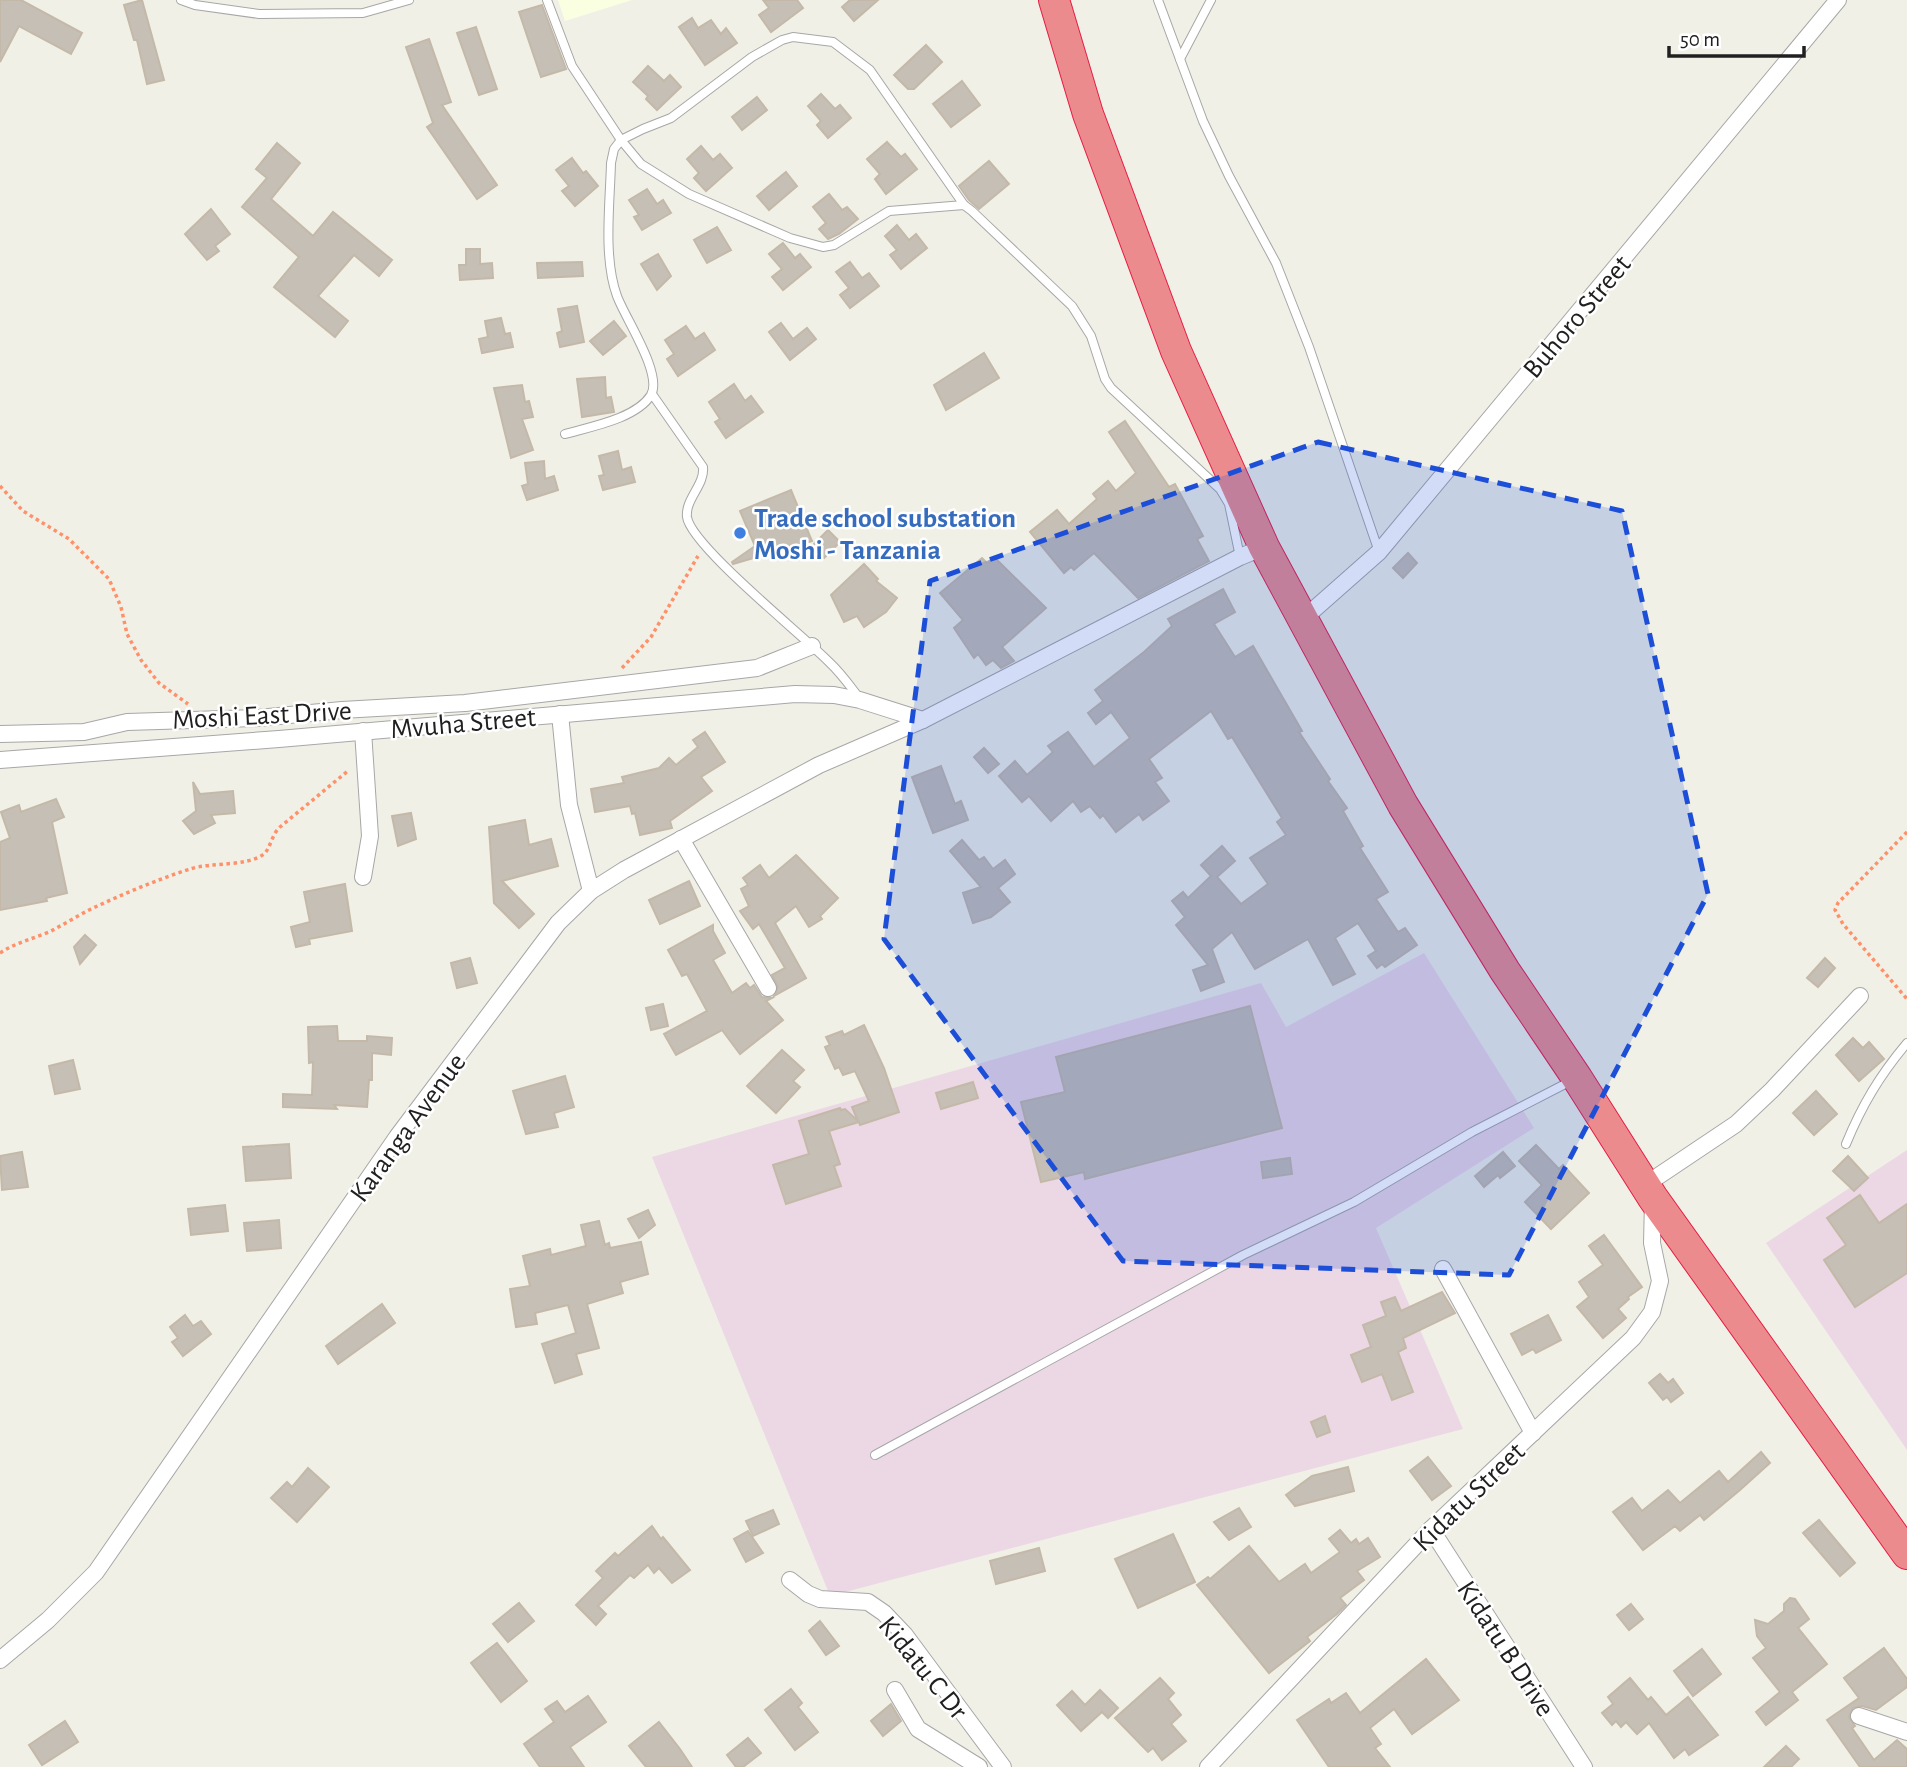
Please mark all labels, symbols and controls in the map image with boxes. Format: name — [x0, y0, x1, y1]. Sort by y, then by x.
scale bar — [1669, 14, 1804, 58]
text: 50 m — [1680, 29, 1720, 50]
street label: Buhoro Street — [1518, 251, 1637, 384]
place label: Trade school substation Moshi - Tanzania — [754, 505, 1016, 565]
marker: Trade school substation Moshi - Tanzania — [732, 525, 748, 541]
street label: Moshi East Drive — [172, 697, 353, 735]
street label: Mvuha Street — [389, 704, 537, 744]
street label: Karanga Avenue — [346, 1049, 472, 1208]
street label: Kidatu Street — [1408, 1438, 1531, 1557]
street label: Kidatu B Drive — [1451, 1576, 1559, 1722]
street label: Kidatu C Dr — [873, 1611, 972, 1725]

